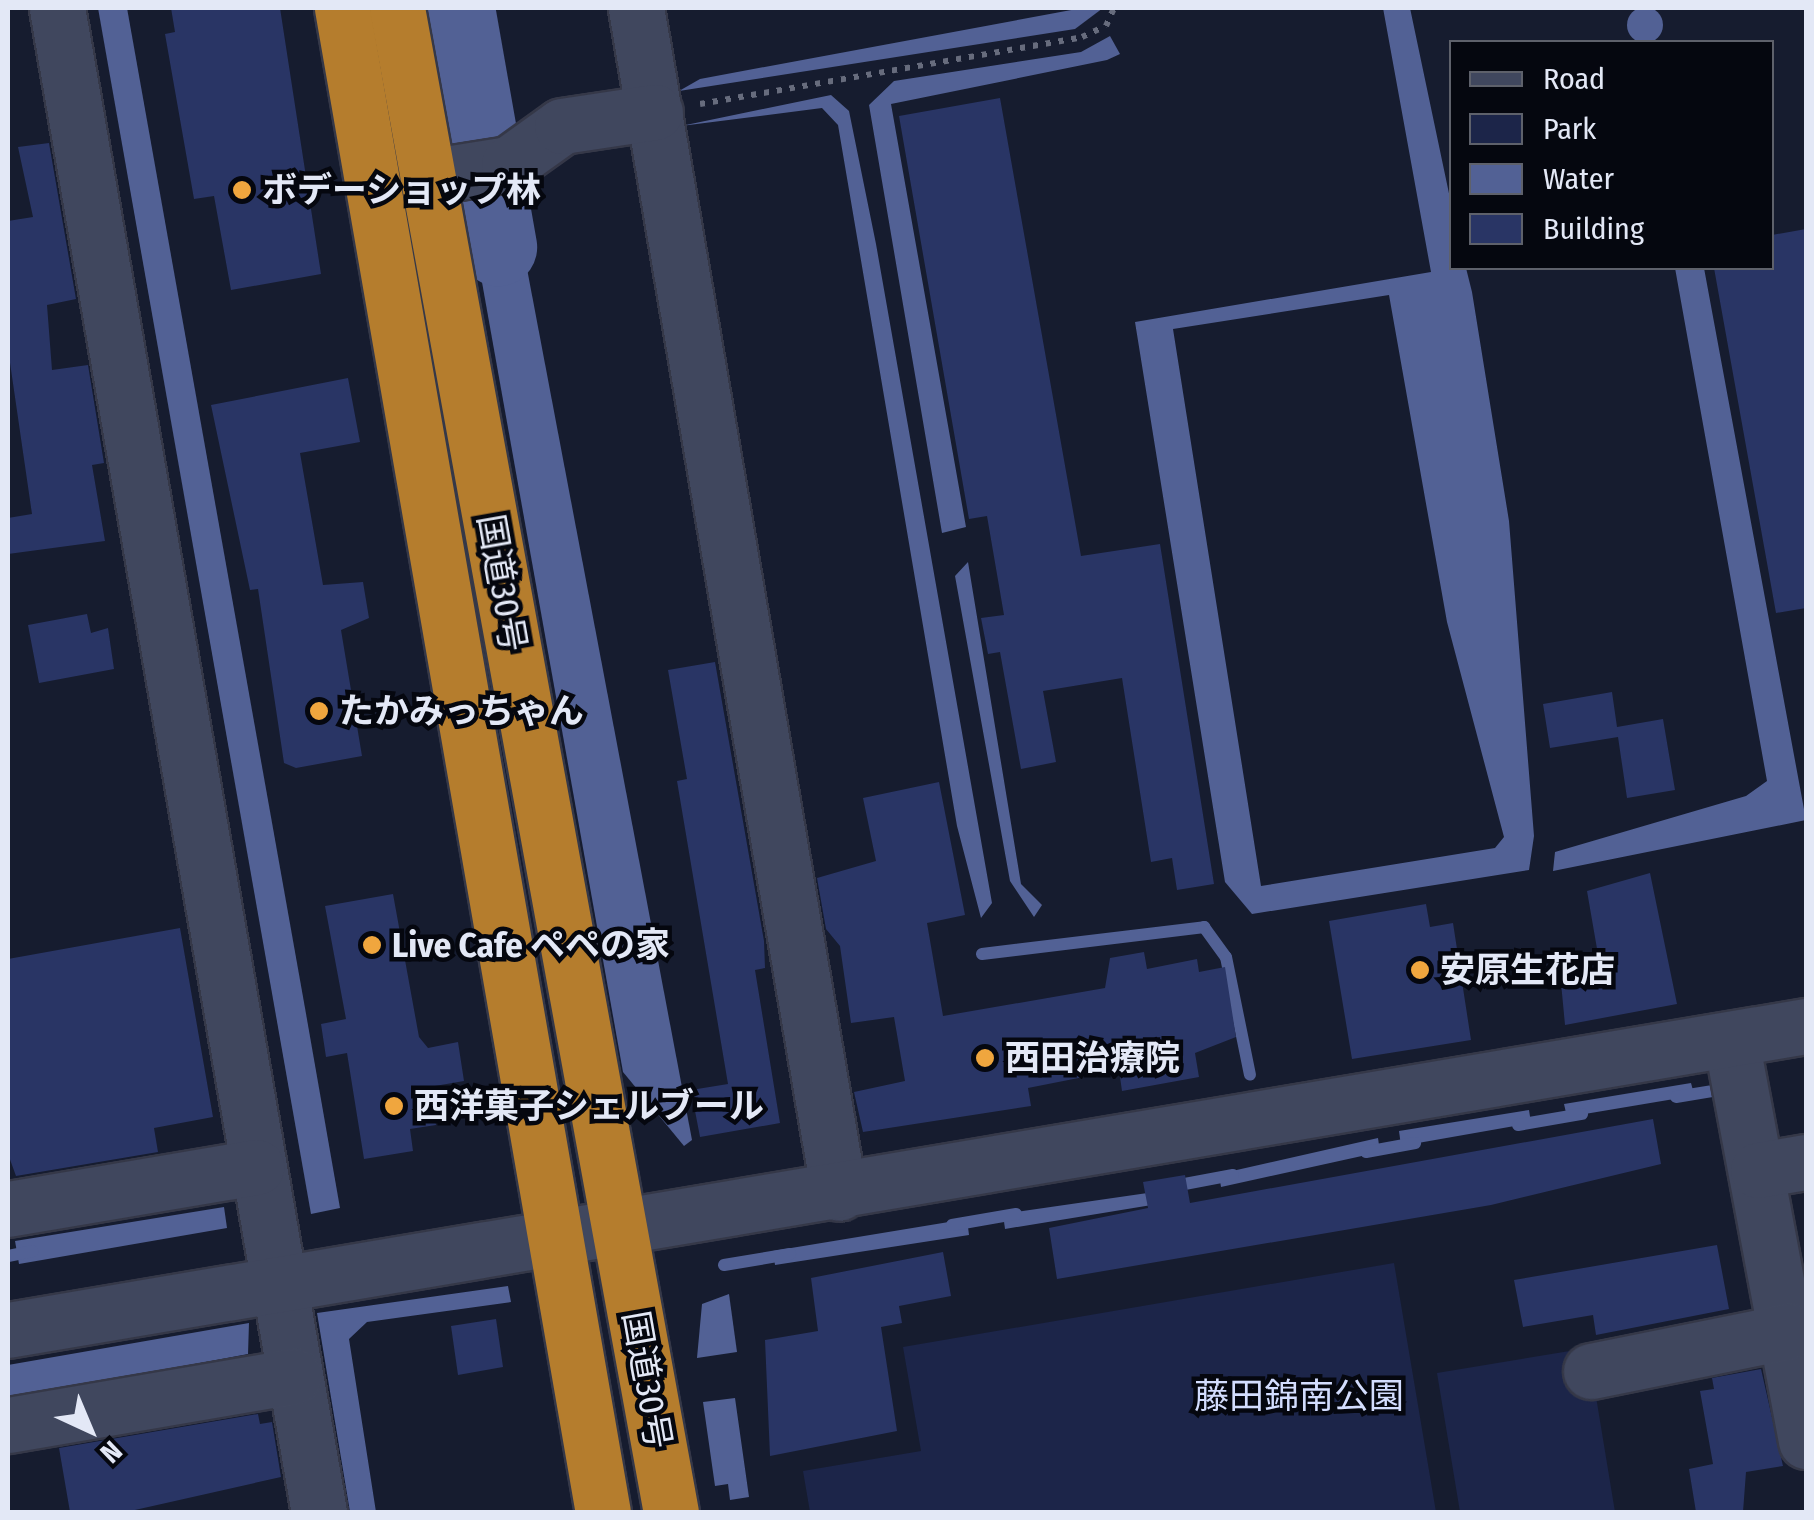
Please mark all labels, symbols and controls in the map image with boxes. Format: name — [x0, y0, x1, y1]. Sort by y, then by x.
legend — [1449, 40, 1774, 270]
text: Road — [1543, 61, 1605, 97]
text: Park — [1543, 111, 1596, 147]
text: Water — [1543, 161, 1614, 197]
place label: ボデーショップ林 — [262, 169, 542, 211]
marker: ボデーショップ林 — [231, 179, 253, 201]
text: Building — [1543, 211, 1644, 247]
street label: 国道30号 — [469, 511, 535, 655]
place label: たかみっちゃん — [339, 690, 584, 732]
marker: たかみっちゃん — [308, 700, 330, 722]
place label: Live Cafe ペペの家 — [392, 924, 670, 966]
marker: Live Cafe ペペの家 — [361, 934, 383, 956]
place label: 安原生花店 — [1440, 949, 1615, 991]
marker: 安原生花店 — [1409, 959, 1431, 981]
place label: 西田治療院 — [1005, 1037, 1180, 1079]
marker: 西田治療院 — [974, 1047, 996, 1069]
place label: 西洋菓子シェルブール — [414, 1085, 764, 1127]
marker: 西洋菓子シェルブール — [383, 1095, 405, 1117]
street label: 国道30号 — [614, 1308, 680, 1452]
park label: 藤田錦南公園 — [1194, 1375, 1404, 1417]
north arrow — [40, 1380, 140, 1480]
text: N — [94, 1434, 129, 1470]

